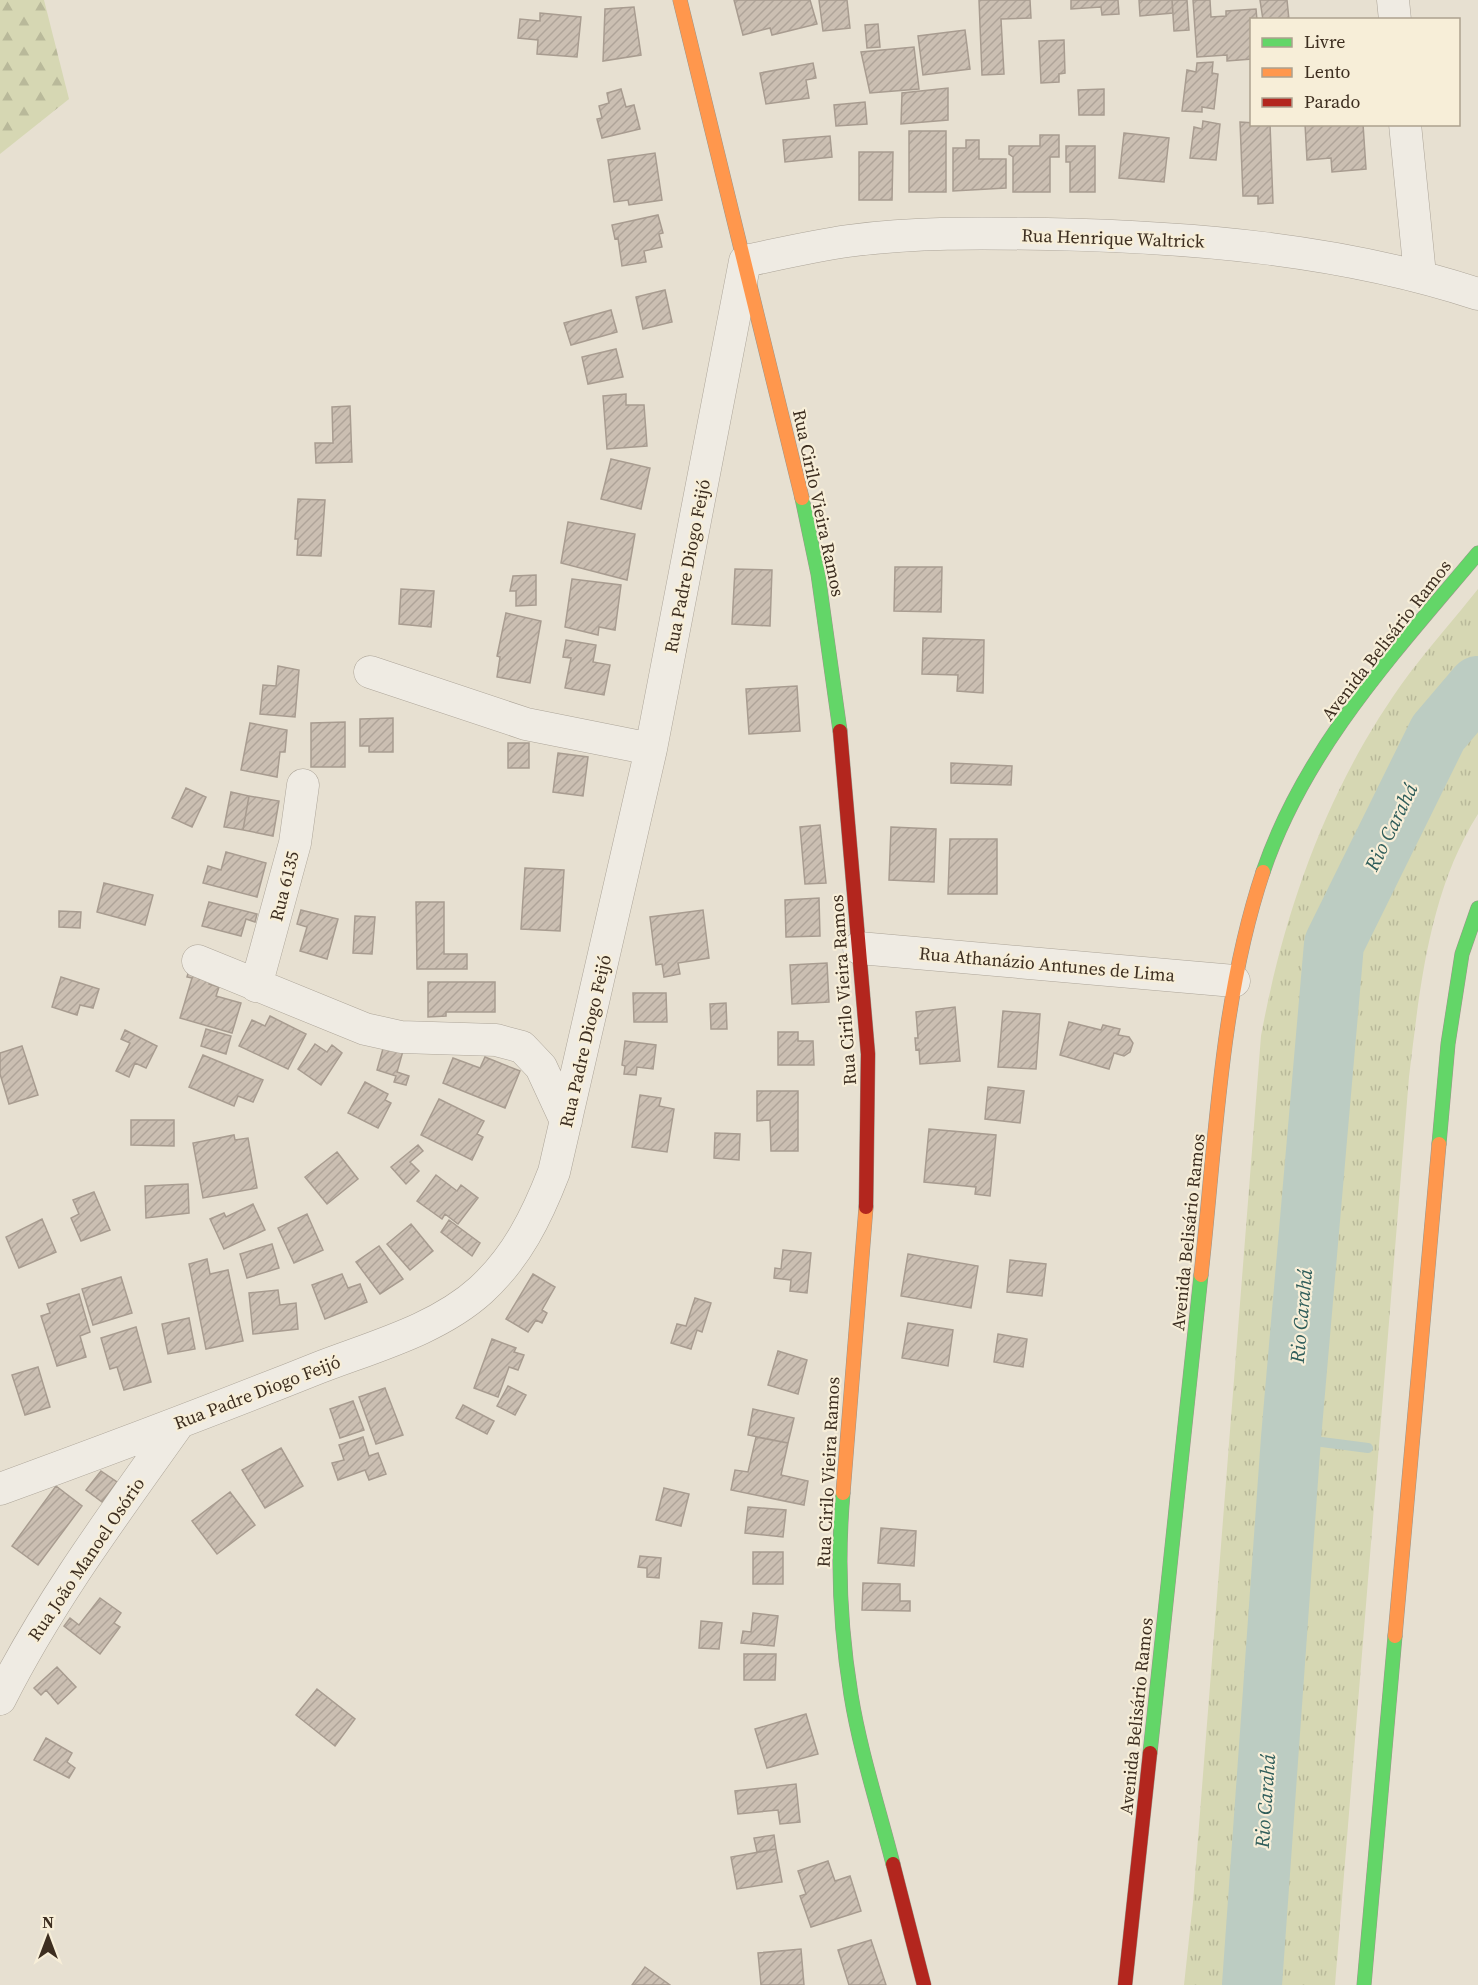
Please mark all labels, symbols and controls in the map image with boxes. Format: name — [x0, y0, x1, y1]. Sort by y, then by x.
legend — [1250, 18, 1460, 126]
text: Livre — [1304, 29, 1346, 54]
text: Lento — [1304, 59, 1351, 84]
text: Parado — [1304, 89, 1360, 114]
street label: Rua Henrique Waltrick — [1021, 222, 1205, 254]
street label: Rua Cirilo Vieira Ramos — [787, 407, 851, 599]
street label: Rua Padre Diogo Feijó — [658, 477, 716, 655]
street label: Avenida Belisário Ramos — [1315, 554, 1457, 726]
water label: Rio Carahá — [1357, 778, 1425, 876]
street label: Rua 6135 — [263, 848, 305, 924]
street label: Rua Cirilo Vieira Ramos — [824, 894, 862, 1086]
street label: Rua Athanázio Antunes de Lima — [918, 940, 1177, 988]
street label: Rua Padre Diogo Feijó — [553, 952, 617, 1130]
street label: Avenida Belisário Ramos — [1165, 1132, 1211, 1332]
water label: Rio Carahá — [1283, 1267, 1319, 1365]
street label: Rua Padre Diogo Feijó — [170, 1349, 344, 1435]
street label: Rua Cirilo Vieira Ramos — [811, 1376, 845, 1568]
street label: Rua João Manoel Osório — [22, 1472, 150, 1646]
street label: Avenida Belisário Ramos — [1113, 1616, 1159, 1816]
water label: Rio Carahá — [1248, 1752, 1282, 1850]
north arrow — [18, 1907, 78, 1967]
text: N — [42, 1911, 54, 1933]

